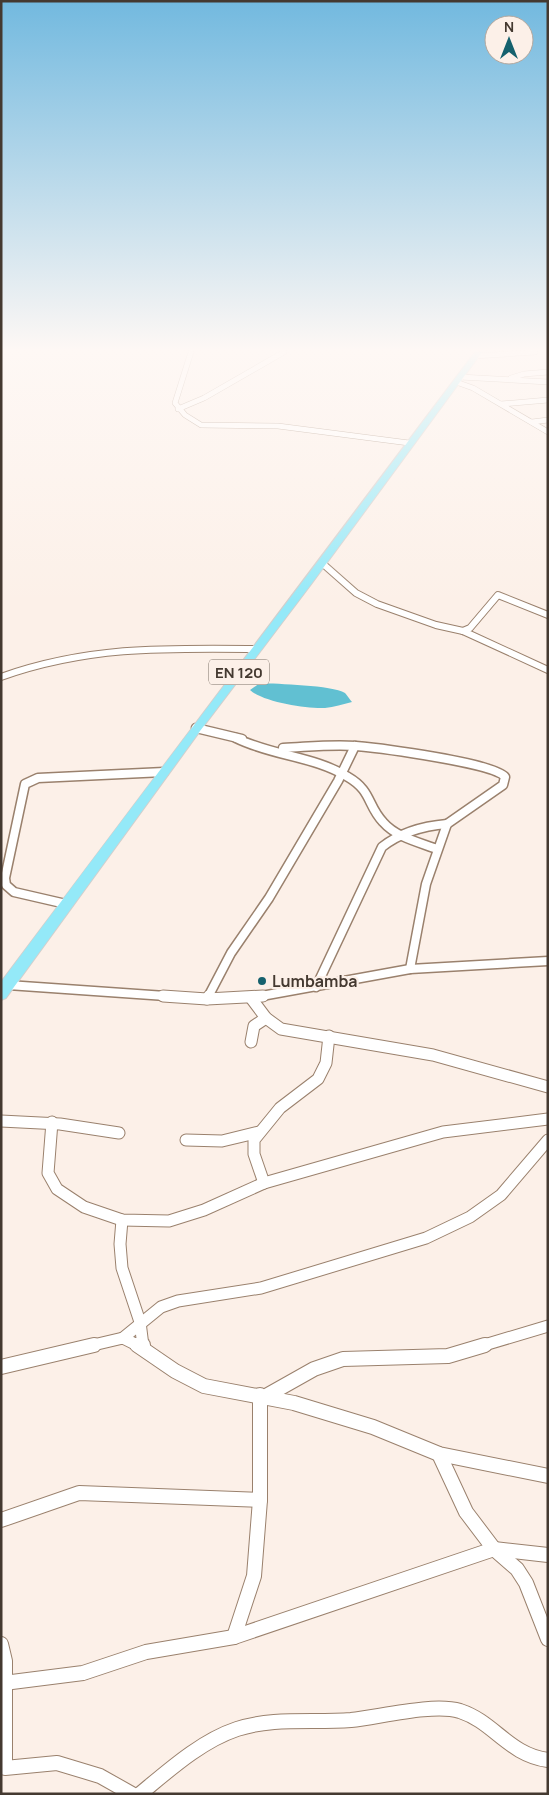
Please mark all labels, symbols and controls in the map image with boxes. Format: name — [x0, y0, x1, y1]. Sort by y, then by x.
north arrow — [484, 15, 534, 65]
text: N — [504, 17, 514, 36]
road number: EN 120 — [209, 660, 269, 684]
place label: Lumbamba — [272, 970, 357, 992]
marker: Lumbamba — [256, 975, 268, 987]

